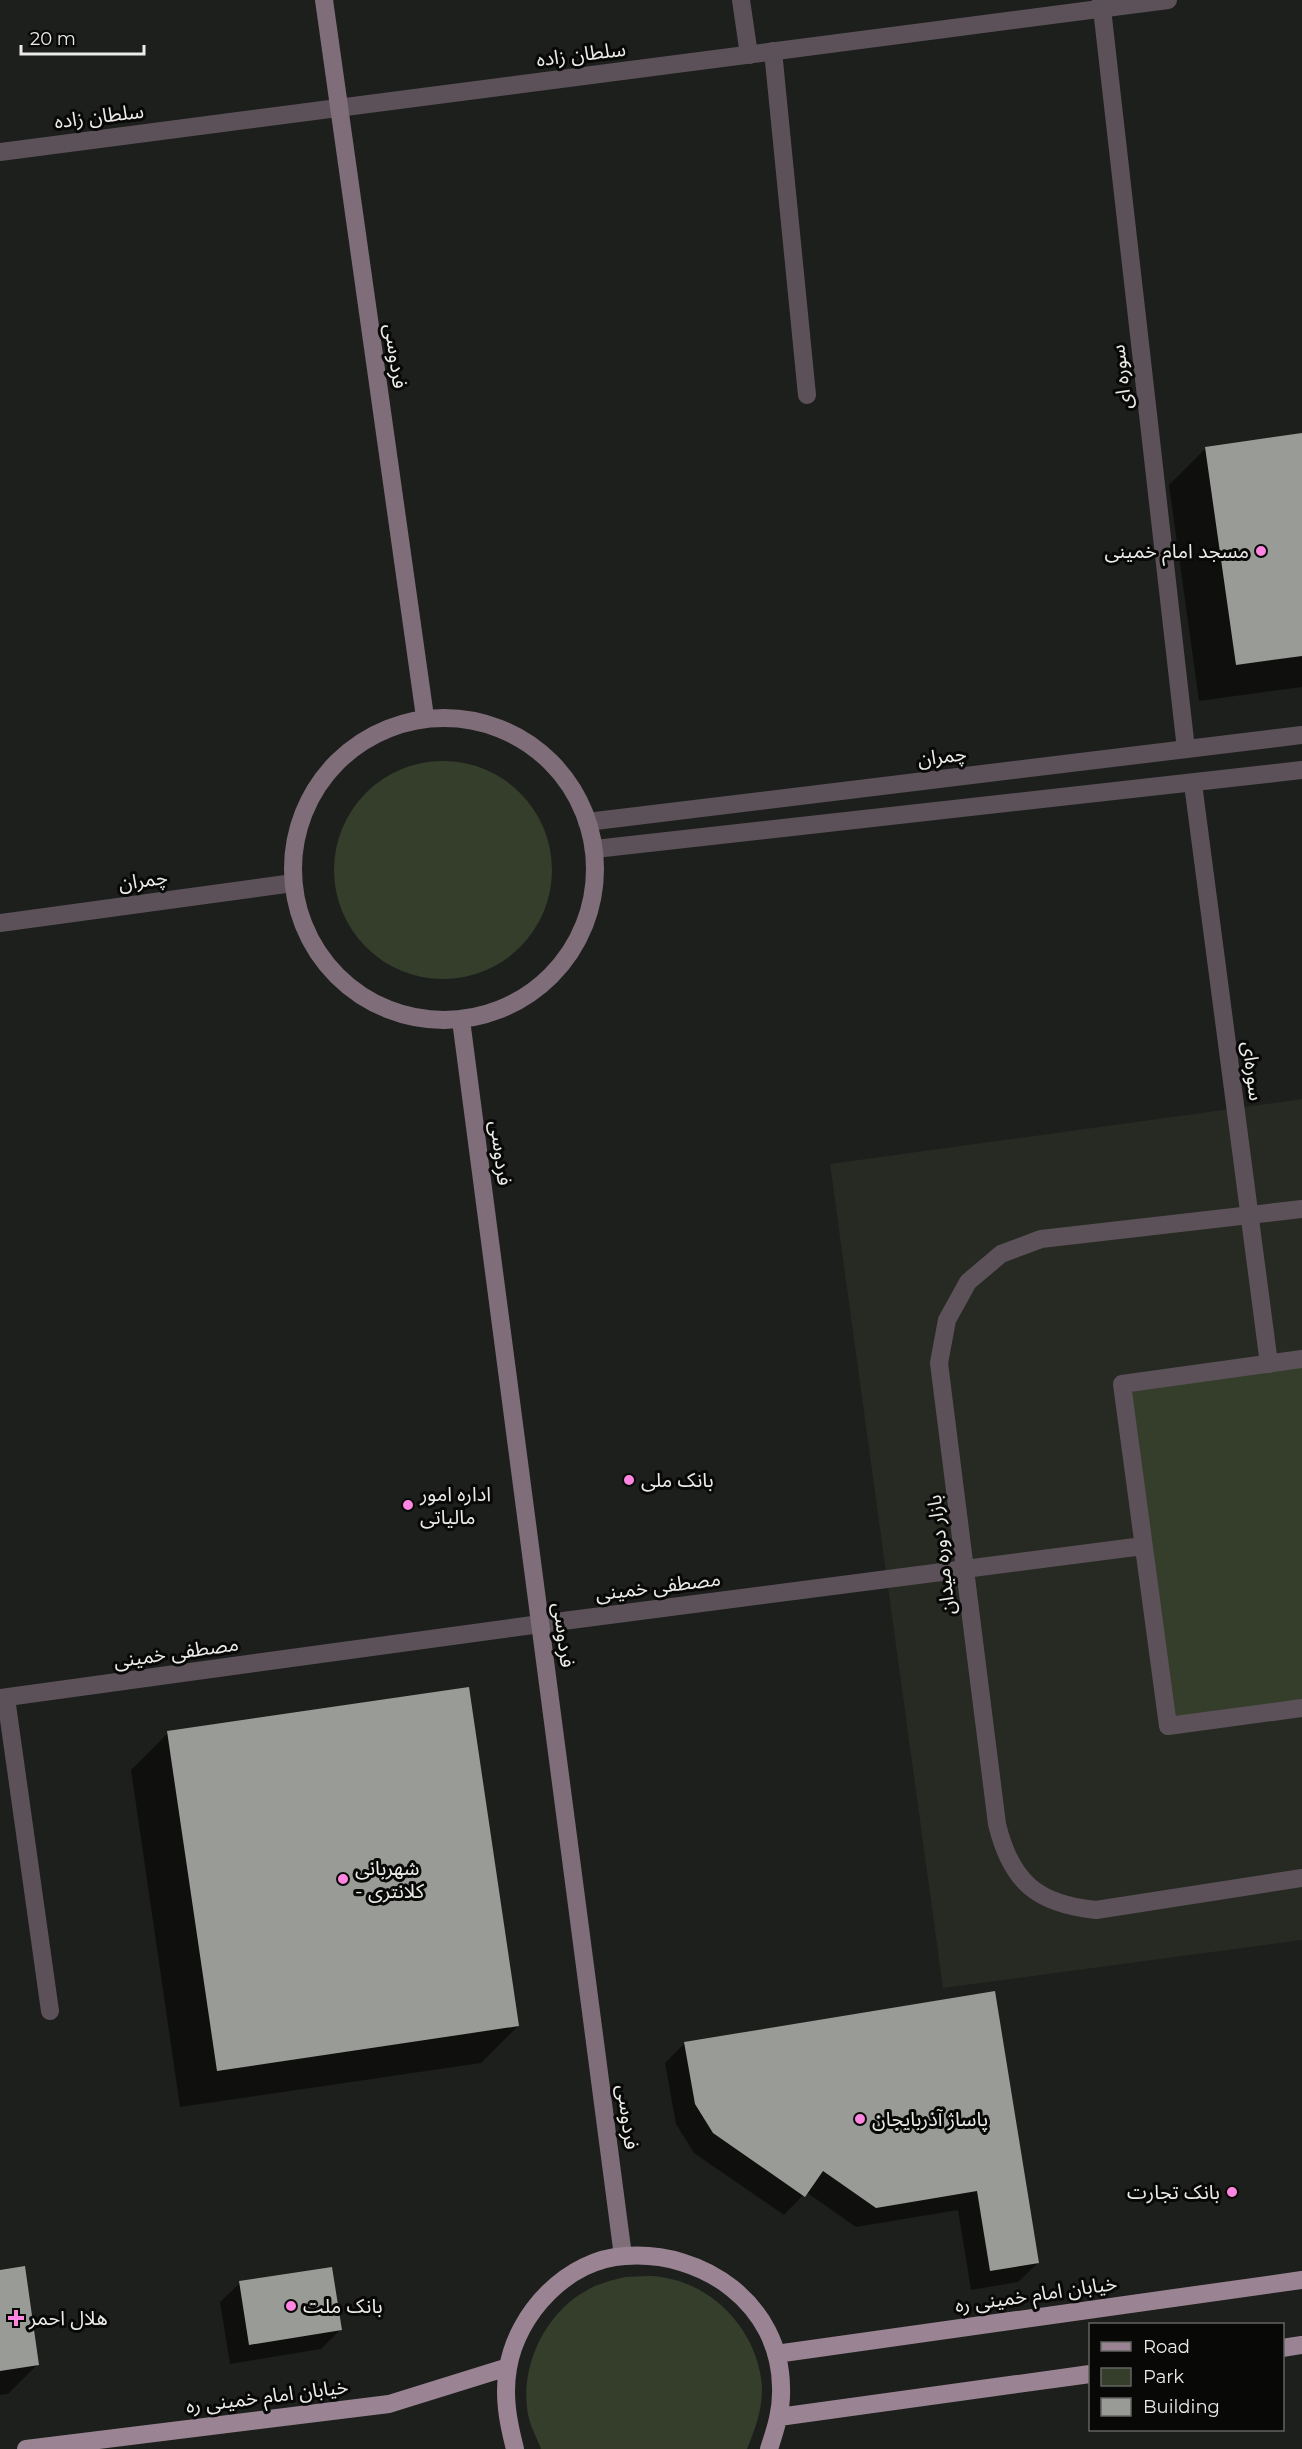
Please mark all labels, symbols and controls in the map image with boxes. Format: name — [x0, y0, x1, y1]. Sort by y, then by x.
scale bar — [21, 18, 144, 56]
text: 20 m — [30, 28, 76, 50]
street label: سلطان زاده — [535, 37, 627, 71]
street label: سلطان زاده — [53, 99, 145, 133]
street label: فردوسی — [380, 322, 412, 390]
street label: سوره ای — [1105, 343, 1137, 411]
place label: مسجد امام خمینی — [1105, 539, 1249, 566]
marker: مسجد امام خمینی — [1254, 544, 1268, 558]
street label: چمران — [916, 741, 968, 772]
street label: چمران — [117, 865, 169, 896]
street label: سوره‌ای — [1237, 1040, 1269, 1102]
street label: فردوسی — [485, 1119, 517, 1187]
place label: بانک ملی — [641, 1468, 714, 1492]
marker: بانک ملی — [622, 1473, 636, 1487]
place label: اداره امور مالیاتی — [419, 1482, 491, 1529]
street label: بازار دوره میدان — [922, 1494, 960, 1616]
marker: اداره امور مالیاتی — [401, 1498, 415, 1512]
street label: مصطفی خمینی — [594, 1566, 722, 1606]
street label: فردوسی — [548, 1601, 580, 1669]
street label: مصطفی خمینی — [112, 1631, 240, 1673]
place label: شهربانی - کلانتری — [355, 1856, 425, 1903]
marker: شهربانی - کلانتری — [336, 1872, 350, 1886]
street label: فردوسی — [612, 2083, 644, 2151]
place label: پاساژ آذربایجان — [872, 2107, 988, 2132]
marker: پاساژ آذربایجان — [853, 2112, 867, 2126]
place label: بانک تجارت — [1127, 2180, 1220, 2204]
marker: بانک تجارت — [1225, 2185, 1239, 2199]
street label: خیابان امام خمینی ره — [953, 2271, 1119, 2320]
place label: بانک ملت — [303, 2294, 383, 2318]
marker: بانک ملت — [284, 2299, 298, 2313]
place label: هلال احمر — [28, 2306, 108, 2330]
marker: هلال احمر — [7, 2309, 25, 2327]
legend — [1089, 2323, 1284, 2431]
text: Road — [1143, 2336, 1190, 2358]
text: Park — [1143, 2366, 1184, 2388]
street label: خیابان امام خمینی ره — [184, 2374, 350, 2421]
text: Building — [1143, 2396, 1220, 2418]

